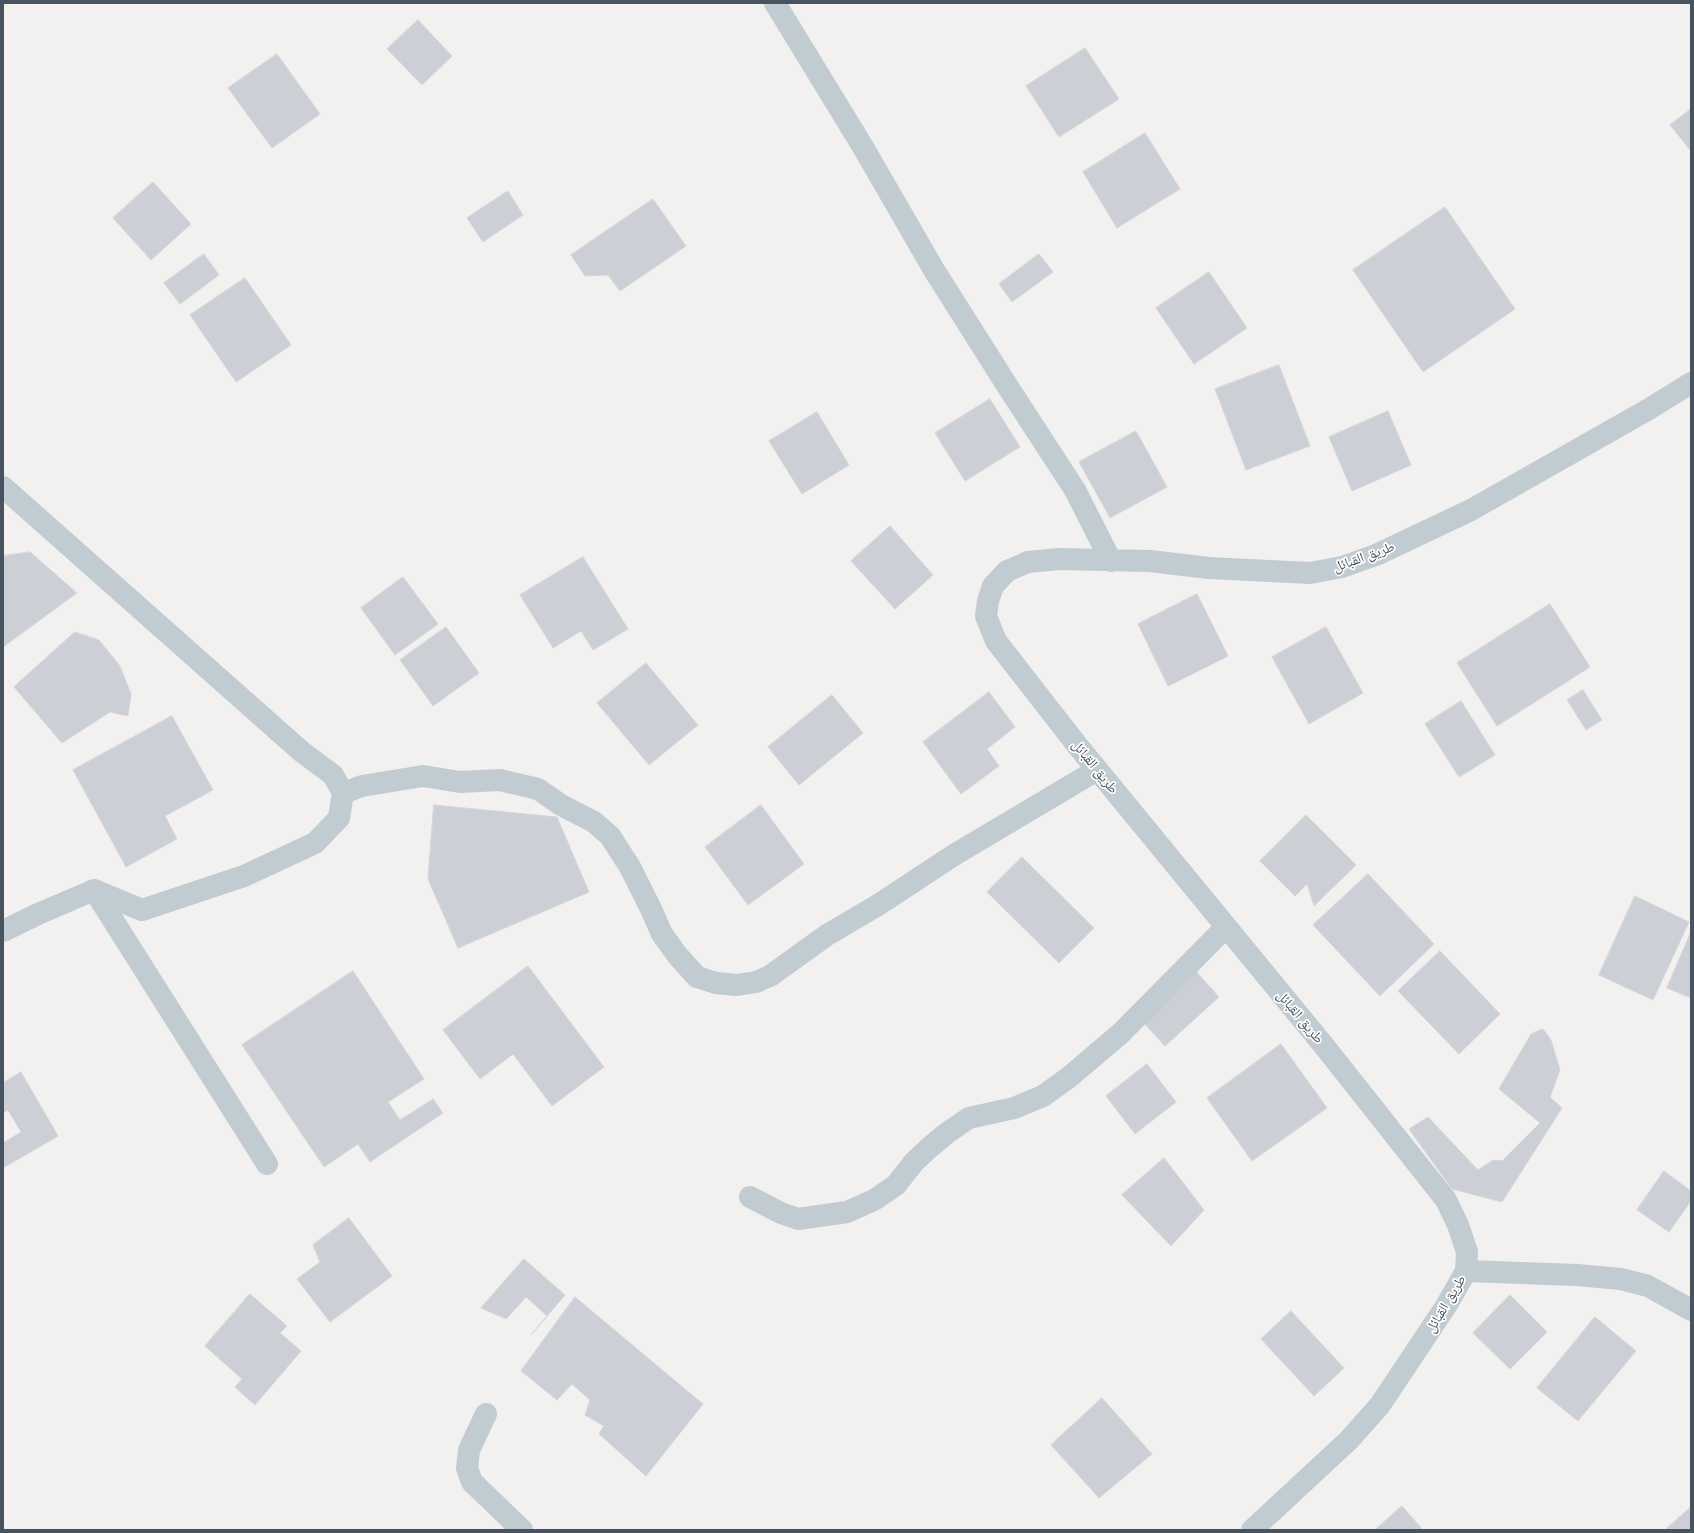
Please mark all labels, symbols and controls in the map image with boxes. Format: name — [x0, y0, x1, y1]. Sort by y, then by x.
street label: طريق القبائل — [1331, 538, 1397, 576]
street label: طريق القبائل — [1068, 737, 1122, 797]
street label: طريق القبائل — [1273, 987, 1327, 1047]
street label: طريق القبائل — [1422, 1272, 1470, 1336]

